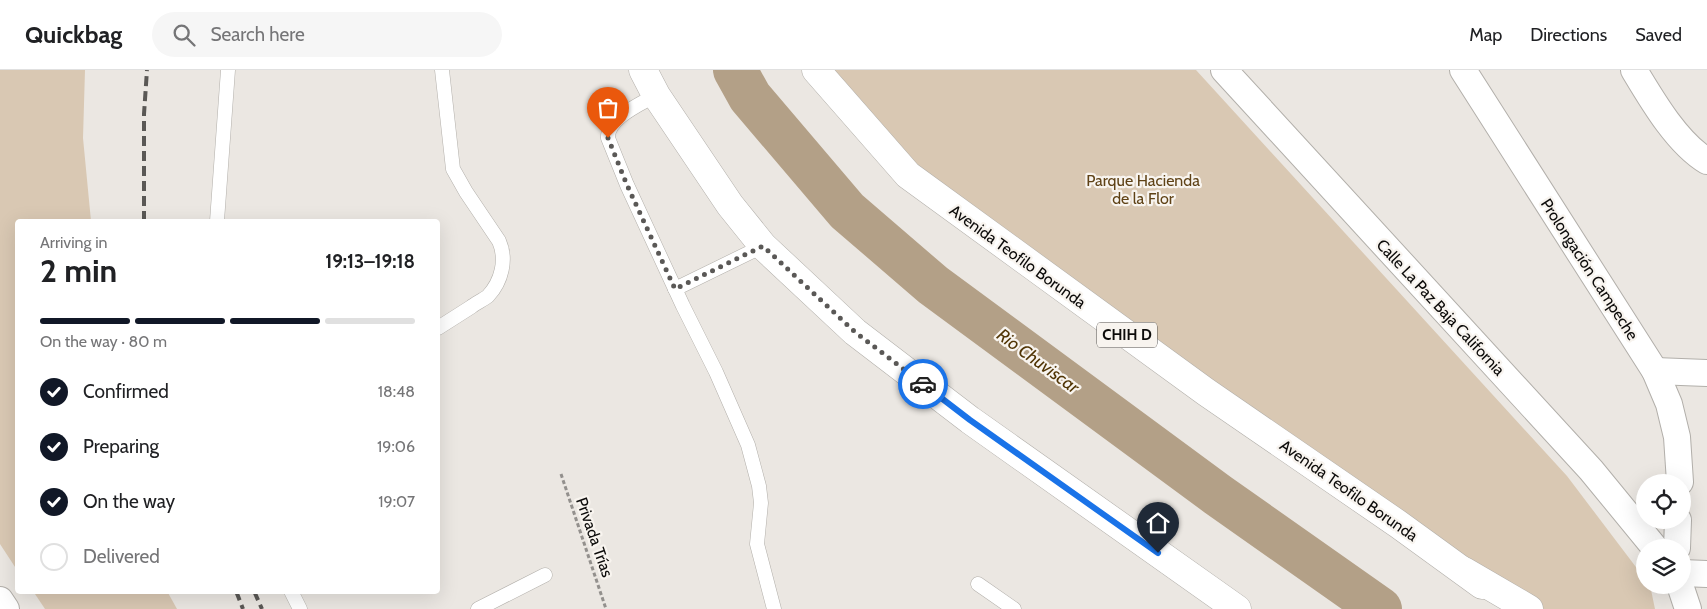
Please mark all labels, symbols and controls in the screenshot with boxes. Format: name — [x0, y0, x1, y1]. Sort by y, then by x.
search box — [152, 12, 502, 57]
text: Quickbag — [25, 20, 122, 49]
icon: search — [170, 21, 198, 49]
text: Search here — [210, 23, 305, 46]
text: Map — [1469, 24, 1502, 46]
text: Directions — [1530, 24, 1607, 46]
text: Saved — [1635, 24, 1682, 46]
pin — [587, 87, 629, 138]
icon: bag — [594, 94, 622, 122]
park label: Parque Hacienda de la Flor — [1086, 171, 1200, 208]
street label: Prolongación Campeche — [1537, 195, 1642, 343]
street label: Avenida Teofilo Borunda — [946, 201, 1090, 312]
text: Arriving in — [40, 233, 107, 252]
street label: Calle La Paz Baja California — [1372, 235, 1509, 380]
text: 19:13–19:18 — [325, 250, 415, 273]
text: 2 min — [40, 251, 117, 290]
road number: CHIH D — [1097, 322, 1157, 348]
water label: Rio Chuviscar — [992, 324, 1085, 399]
text: On the way · 80 m — [40, 332, 167, 351]
courier — [898, 359, 948, 409]
icon: car — [909, 370, 937, 398]
icon: check — [40, 378, 68, 406]
text: Confirmed — [83, 380, 169, 403]
text: 18:48 — [378, 382, 415, 401]
icon: check — [40, 433, 68, 461]
text: Preparing — [83, 435, 159, 458]
street label: Avenida Teofilo Borunda — [1276, 436, 1422, 545]
text: 19:06 — [377, 437, 415, 456]
map controls — [1636, 474, 1691, 594]
button: locate — [1636, 474, 1691, 529]
icon: check — [40, 488, 68, 516]
text: On the way — [83, 490, 175, 513]
text: 19:07 — [378, 492, 415, 511]
street label: Privada Trías — [572, 495, 617, 580]
pin — [1137, 502, 1179, 553]
icon: home — [1144, 509, 1172, 537]
button: layers — [1636, 539, 1691, 594]
text: Delivered — [83, 545, 160, 568]

